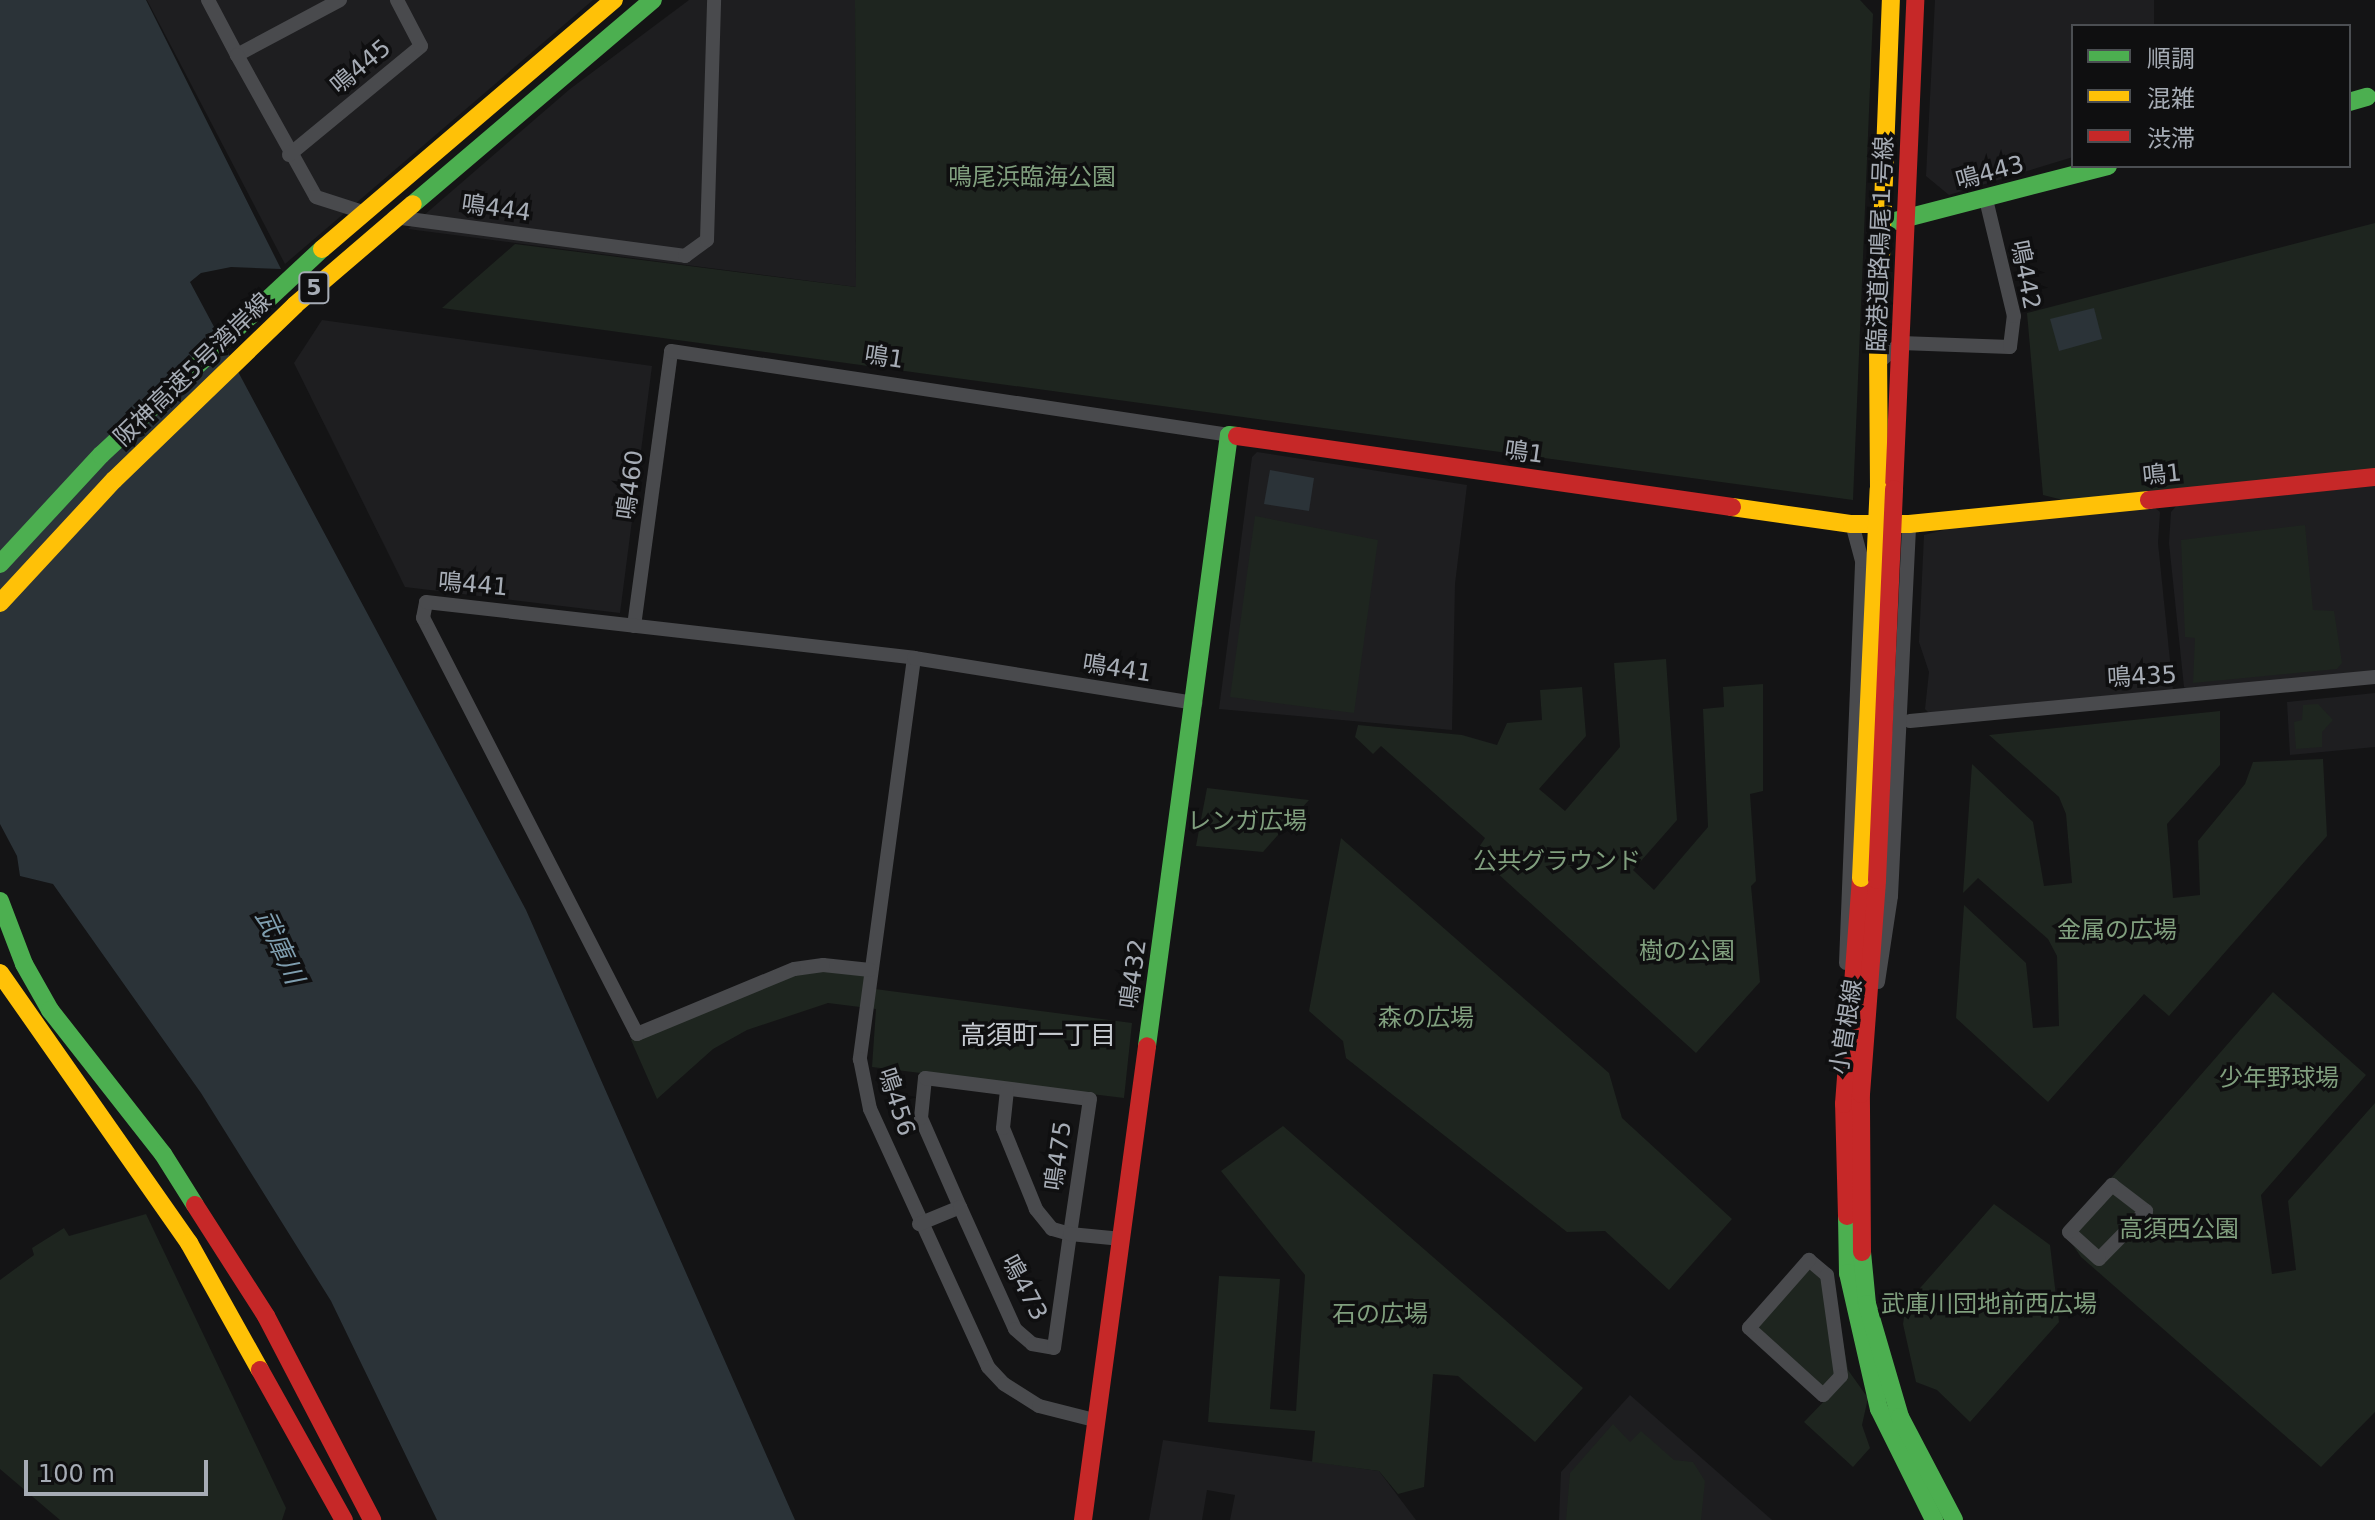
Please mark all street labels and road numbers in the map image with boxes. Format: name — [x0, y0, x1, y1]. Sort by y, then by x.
street label: 鳴445 — [325, 34, 397, 100]
street label: 臨港道路鳴尾１号線 — [1863, 136, 1899, 352]
street label: 鳴443 — [1953, 150, 2027, 196]
street label: 鳴444 — [459, 190, 533, 228]
street label: 鳴442 — [2004, 238, 2046, 312]
road number: 5 — [298, 270, 330, 306]
street label: 阪神高速5号湾岸線 — [108, 288, 278, 452]
street label: 鳴1 — [862, 341, 906, 375]
street label: 鳴1 — [1503, 436, 1545, 470]
street label: 鳴460 — [612, 448, 650, 522]
street label: 鳴1 — [2141, 459, 2183, 491]
street label: 鳴441 — [437, 568, 509, 602]
street label: 鳴441 — [1080, 649, 1154, 689]
street label: 鳴435 — [2106, 661, 2178, 693]
street label: 鳴432 — [1115, 937, 1153, 1011]
street label: 小曽根線 — [1825, 977, 1869, 1077]
street label: 鳴456 — [872, 1064, 920, 1140]
street label: 鳴475 — [1040, 1119, 1078, 1193]
street label: 鳴473 — [995, 1250, 1053, 1326]

